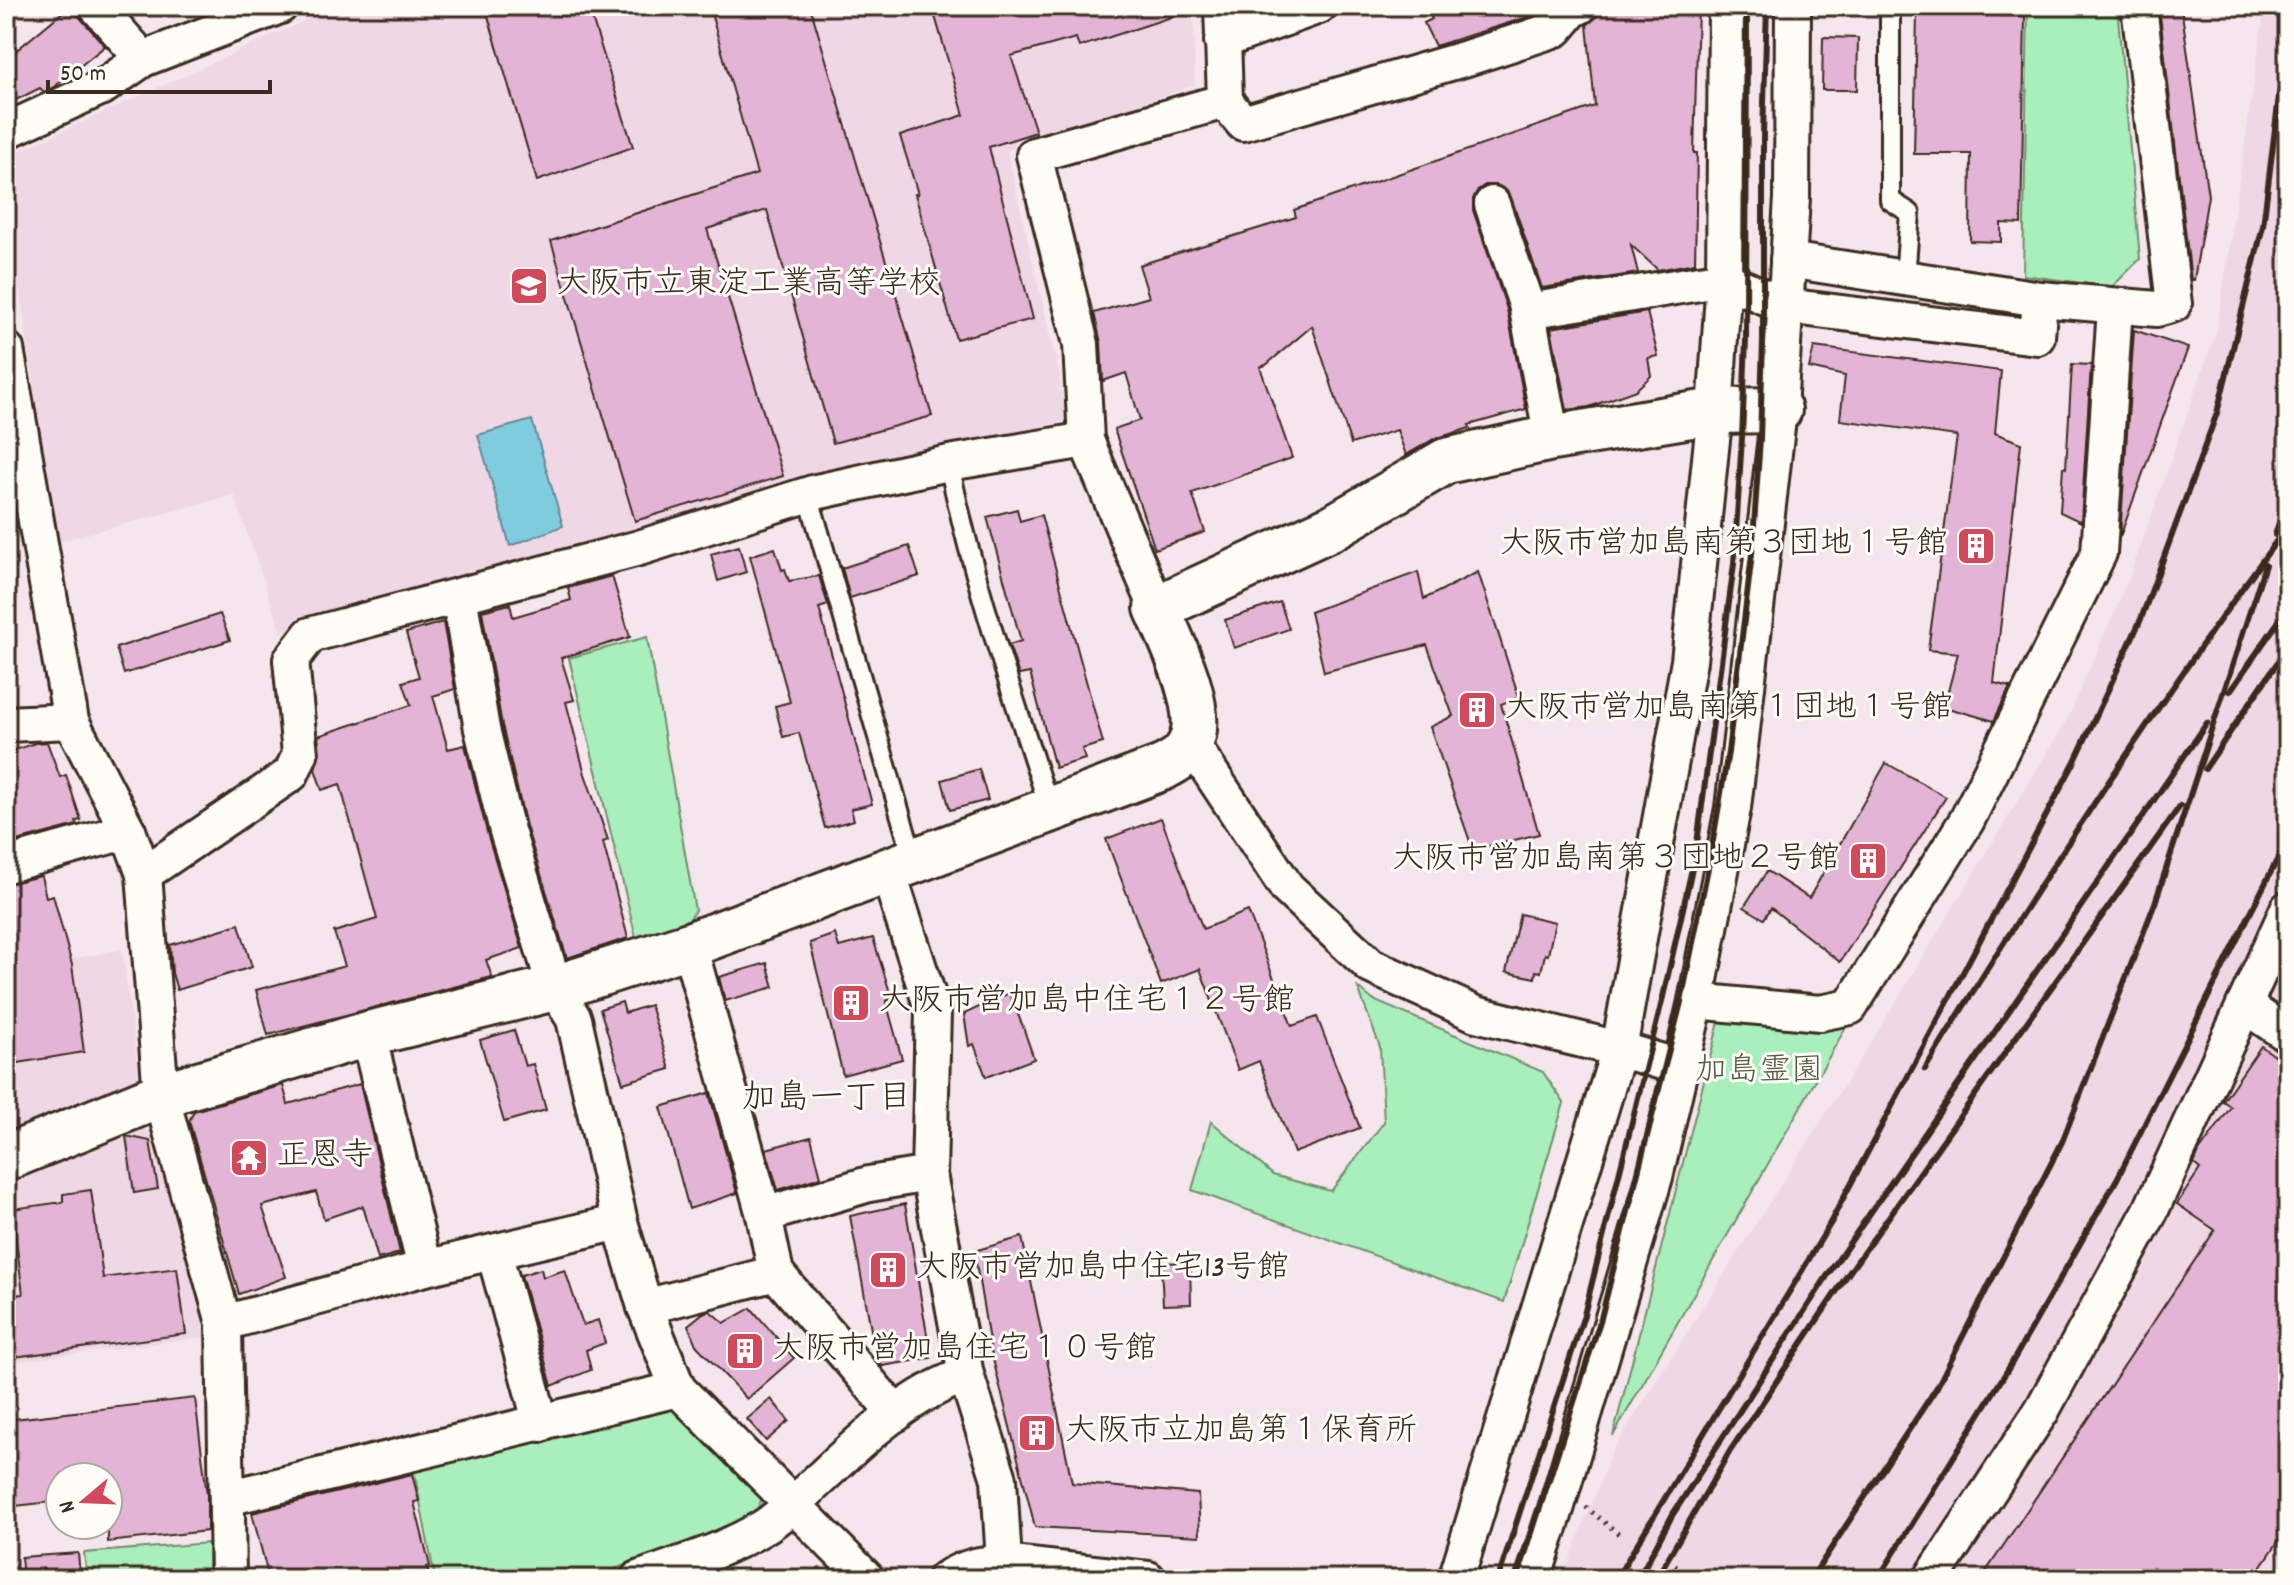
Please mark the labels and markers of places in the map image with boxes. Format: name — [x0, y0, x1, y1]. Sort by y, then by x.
place label: 大阪市立東淀工業高等学校 — [557, 263, 941, 309]
school or university icon: 大阪市立東淀工業高等学校 — [508, 265, 550, 307]
place label: 大阪市営加島南第３団地１号館 — [1500, 523, 1948, 569]
building icon: 大阪市営加島南第３団地１号館 — [1955, 525, 1997, 567]
place label: 大阪市営加島南第１団地１号館 — [1505, 687, 1953, 733]
building icon: 大阪市営加島南第１団地１号館 — [1456, 689, 1498, 731]
place label: 大阪市営加島南第３団地２号館 — [1392, 838, 1840, 884]
building icon: 大阪市営加島南第３団地２号館 — [1847, 840, 1889, 882]
place label: 大阪市営加島中住宅１２号館 — [879, 980, 1295, 1026]
building icon: 大阪市営加島中住宅１２号館 — [830, 982, 872, 1024]
place label: 正恩寺 — [277, 1135, 373, 1181]
temple icon: 正恩寺 — [228, 1137, 270, 1179]
place label: 大阪市営加島中住宅13号館 — [916, 1247, 1289, 1293]
building icon: 大阪市営加島中住宅13号館 — [867, 1249, 909, 1291]
place label: 大阪市営加島住宅１０号館 — [773, 1328, 1157, 1374]
building icon: 大阪市営加島住宅１０号館 — [724, 1330, 766, 1372]
place label: 大阪市立加島第１保育所 — [1065, 1410, 1417, 1456]
building icon: 大阪市立加島第１保育所 — [1016, 1412, 1058, 1454]

